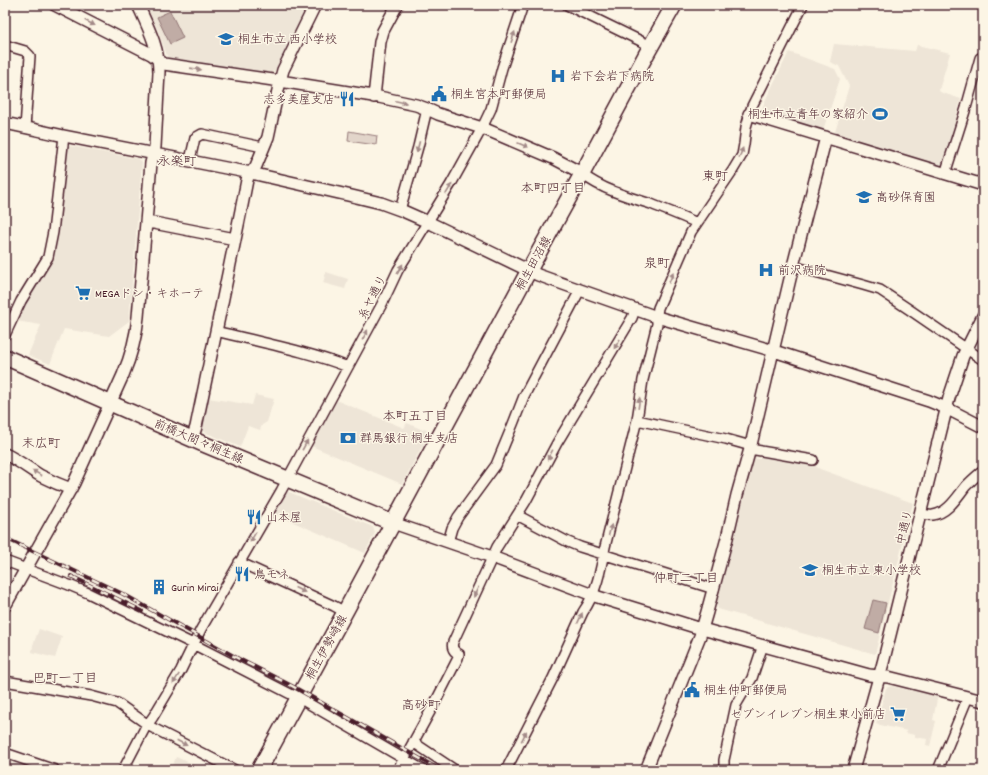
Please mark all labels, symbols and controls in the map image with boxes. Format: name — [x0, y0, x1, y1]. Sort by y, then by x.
one-way arrow — [84, 19, 96, 26]
school or university icon: 桐生市立 西小学校 — [217, 30, 235, 48]
one-way arrow — [510, 30, 516, 42]
place label: 桐生市立 西小学校 — [238, 32, 337, 49]
one-way arrow — [190, 66, 202, 72]
hospital icon: 岩下会岩下病院 — [549, 67, 567, 85]
place label: 岩下会岩下病院 — [570, 69, 654, 86]
public building icon: 桐生宮本町郵便局 — [430, 85, 448, 103]
place label: 桐生宮本町郵便局 — [451, 87, 547, 104]
restaurant icon: 志多美屋支店 — [338, 90, 356, 108]
place label: 志多美屋支店 — [263, 92, 335, 109]
one-way arrow — [395, 99, 407, 105]
sports icon: 桐生市立青年の家紹介 — [871, 105, 889, 123]
place label: 桐生市立青年の家紹介 — [748, 107, 868, 124]
one-way arrow — [415, 140, 421, 153]
one-way arrow — [518, 143, 530, 149]
one-way arrow — [739, 147, 745, 159]
district label: 永楽町 — [157, 153, 197, 172]
district label: 東町 — [702, 168, 728, 187]
district label: 本町四丁目 — [520, 180, 586, 199]
one-way arrow — [445, 183, 452, 195]
school or university icon: 高砂保育園 — [855, 188, 873, 206]
place label: 高砂保育園 — [876, 190, 936, 207]
street label: 桐生田沼線 — [512, 233, 556, 294]
district label: 泉町 — [644, 255, 670, 274]
hospital icon: 前沢病院 — [757, 261, 775, 279]
one-way arrow — [396, 263, 403, 275]
place label: 前沢病院 — [778, 263, 826, 280]
street label: 糸ヤ通り — [355, 272, 392, 323]
one-way arrow — [667, 272, 674, 284]
supermarket icon: MEGAドン・キホーテ — [74, 284, 92, 302]
place label: MEGAドン・キホーテ — [95, 286, 204, 303]
one-way arrow — [362, 329, 368, 341]
one-way arrow — [613, 338, 620, 350]
one-way arrow — [636, 397, 642, 409]
district label: 本町五丁目 — [382, 408, 448, 427]
street label: 前橋大間々桐生線 — [151, 416, 246, 469]
bank icon: 群馬銀行 桐生支店 — [339, 429, 357, 447]
place label: 群馬銀行 桐生支店 — [360, 431, 459, 448]
district label: 末広町 — [21, 435, 61, 454]
one-way arrow — [302, 439, 309, 451]
one-way arrow — [547, 450, 553, 461]
one-way arrow — [32, 469, 42, 477]
restaurant icon: 山本屋 — [245, 508, 263, 526]
street label: 中通り — [893, 508, 918, 547]
place label: 山本屋 — [266, 510, 302, 527]
one-way arrow — [607, 524, 613, 536]
one-way arrow — [250, 531, 257, 543]
school or university icon: 桐生市立 東小学校 — [801, 561, 819, 579]
place label: 桐生市立 東小学校 — [822, 563, 921, 580]
restaurant icon: 鳥モネ — [233, 565, 251, 583]
place label: 鳥モネ — [254, 567, 290, 584]
district label: 仲町二丁目 — [653, 570, 719, 589]
building icon: Gurin Mirai — [150, 578, 168, 596]
place label: Gurin Mirai — [171, 580, 219, 597]
one-way arrow — [294, 587, 305, 593]
one-way arrow — [473, 587, 479, 598]
street label: 桐生伊勢崎線 — [302, 612, 352, 683]
one-way arrow — [577, 613, 583, 624]
district label: 巴町一丁目 — [32, 670, 98, 689]
one-way arrow — [172, 673, 179, 685]
public building icon: 桐生仲町郵便局 — [683, 681, 701, 699]
place label: 桐生仲町郵便局 — [704, 683, 788, 700]
district label: 高砂町 — [401, 697, 441, 716]
supermarket icon: セブンイレブン桐生東小前店 — [889, 705, 907, 723]
place label: セブンイレブン桐生東小前店 — [730, 707, 886, 724]
one-way arrow — [521, 730, 527, 741]
one-way arrow — [176, 740, 188, 746]

